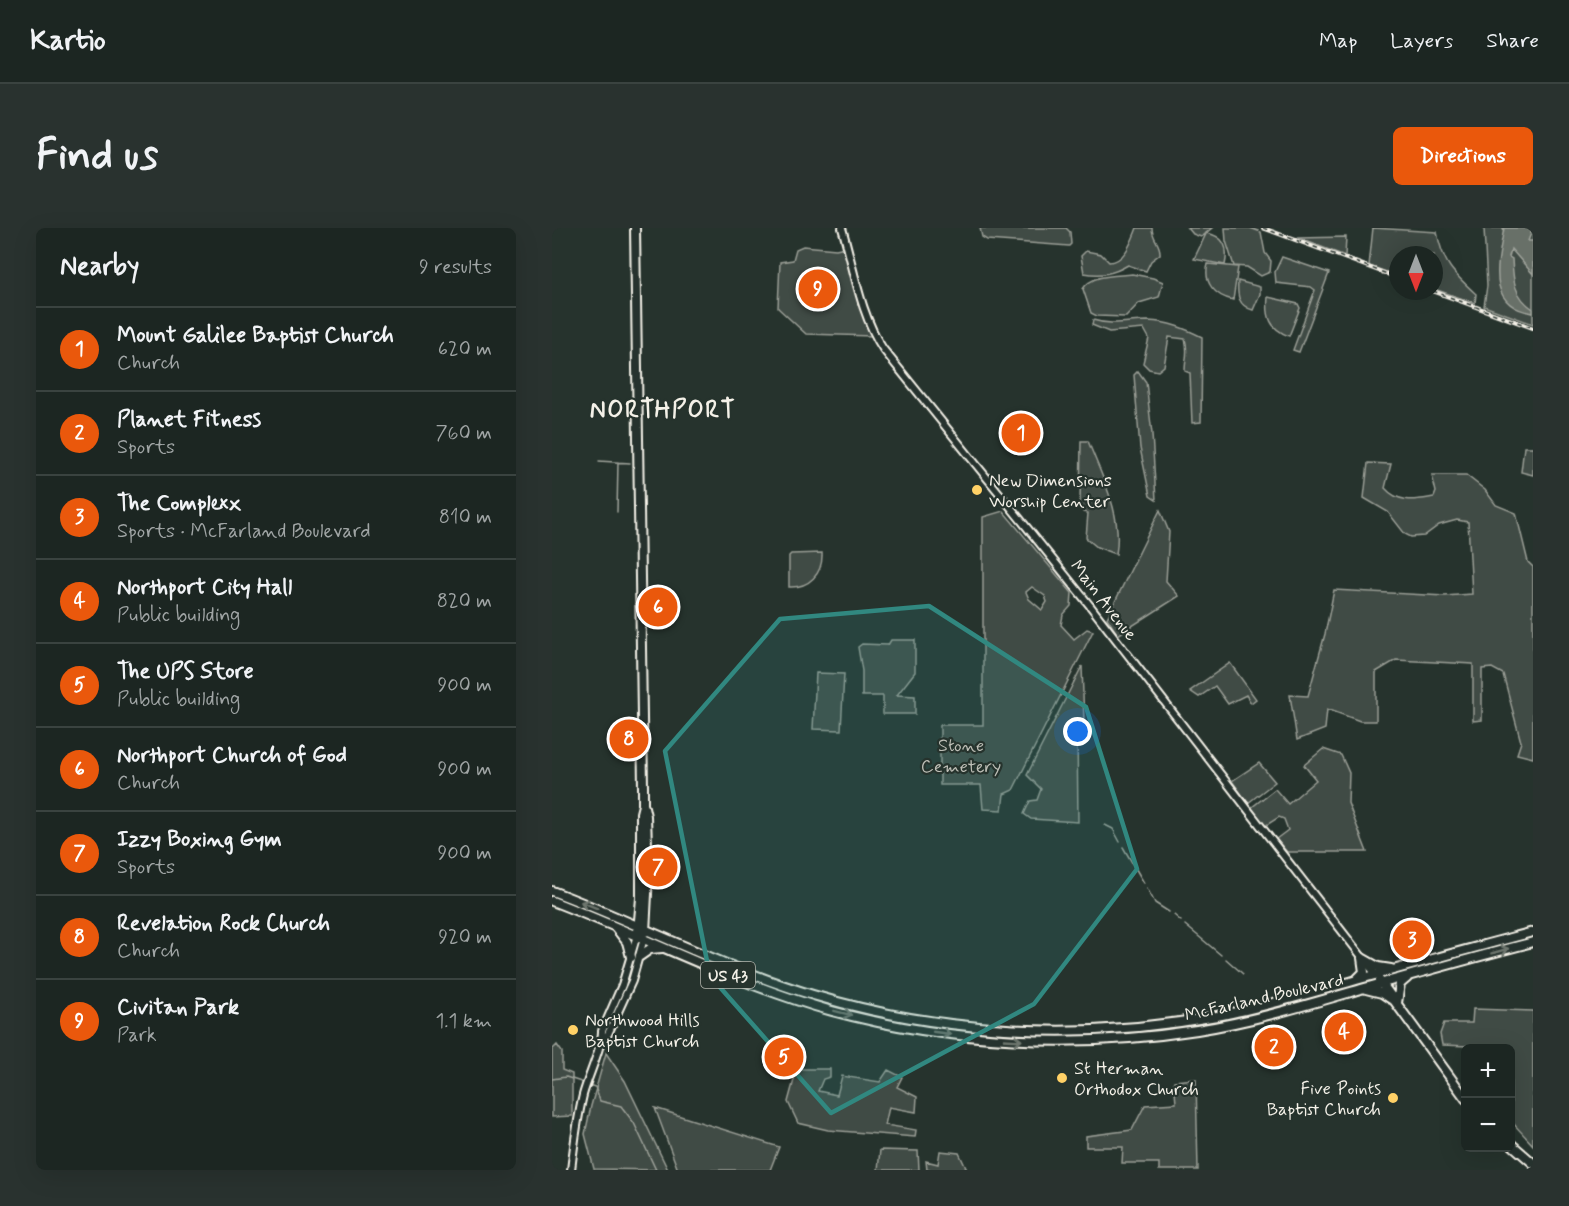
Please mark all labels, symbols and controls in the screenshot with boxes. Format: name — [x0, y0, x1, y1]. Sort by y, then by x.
text: Kartio — [30, 23, 106, 60]
text: Map — [1319, 27, 1357, 55]
text: Layers — [1390, 27, 1453, 55]
text: Share — [1486, 27, 1539, 55]
button: Directions — [1393, 127, 1533, 185]
text: Find us — [36, 129, 158, 184]
north arrow — [1389, 246, 1443, 300]
text: Nearby — [60, 250, 139, 284]
text: 9 results — [419, 254, 492, 281]
pin: 9 — [798, 266, 838, 312]
text: Mount Galilee Baptist Church — [117, 322, 394, 350]
text: 1 — [75, 336, 84, 363]
text: 620 m — [438, 336, 492, 363]
text: Church — [117, 350, 180, 377]
district label: NORTHPORT — [590, 395, 736, 426]
text: Planet Fitness — [117, 406, 261, 434]
pin: 1 — [1002, 410, 1040, 456]
text: 2 — [75, 420, 84, 447]
text: 760 m — [435, 420, 492, 447]
text: Sports — [117, 434, 175, 461]
place label: New Dimensions Worship Center — [989, 469, 1112, 514]
marker: New Dimensions Worship Center — [970, 483, 984, 497]
text: The Complexx — [117, 490, 241, 518]
text: 3 — [75, 504, 84, 531]
text: 810 m — [439, 504, 492, 531]
text: Sports · McFarland Boulevard — [117, 518, 371, 545]
street label: Main Avenue — [1064, 555, 1142, 646]
text: Northport City Hall — [117, 574, 292, 602]
pin: 6 — [638, 584, 678, 629]
text: 4 — [74, 588, 85, 615]
text: 820 m — [437, 588, 492, 615]
text: Public building — [117, 602, 240, 629]
text: The UPS Store — [117, 658, 254, 686]
text: 5 — [74, 672, 86, 699]
text: 900 m — [437, 672, 492, 699]
text: Public building — [117, 686, 240, 713]
pin: 8 — [610, 716, 649, 762]
your location — [1063, 717, 1092, 746]
park label: Stone Cemetery — [921, 734, 1001, 779]
text: Northport Church of God — [117, 742, 347, 770]
text: 6 — [74, 756, 85, 783]
text: 900 m — [437, 756, 492, 783]
text: Church — [117, 770, 180, 797]
text: Izzy Boxing Gym — [117, 826, 282, 854]
text: 7 — [73, 840, 86, 867]
text: 900 m — [437, 840, 492, 867]
pin: 7 — [638, 844, 678, 890]
text: Sports — [117, 854, 175, 881]
one-way arrow — [580, 899, 599, 910]
text: Revelation Rock Church — [117, 910, 330, 938]
pin: 3 — [1392, 918, 1432, 962]
text: 8 — [74, 924, 85, 951]
text: 920 m — [438, 924, 492, 951]
text: Church — [117, 938, 180, 965]
one-way arrow — [1490, 945, 1509, 956]
road number: US 43 — [701, 962, 755, 988]
street label: McFarland Boulevard — [1182, 968, 1346, 1028]
text: Civitan Park — [117, 994, 239, 1022]
text: 9 — [75, 1008, 84, 1035]
text: 1.1 km — [435, 1008, 492, 1035]
one-way arrow — [833, 1008, 852, 1020]
place label: Northwood Hills Baptist Church — [585, 1009, 700, 1054]
pin: 4 — [1324, 1010, 1364, 1054]
text: Park — [117, 1022, 157, 1049]
marker: Northwood Hills Baptist Church — [566, 1023, 580, 1037]
pin: 2 — [1254, 1024, 1294, 1070]
one-way arrow — [932, 1027, 951, 1038]
pin: 5 — [764, 1034, 804, 1080]
one-way arrow — [1003, 1034, 1023, 1045]
map controls — [1461, 1044, 1515, 1152]
button: + — [1461, 1044, 1515, 1098]
place label: St Herman Orthodox Church — [1074, 1057, 1199, 1102]
marker: St Herman Orthodox Church — [1055, 1071, 1069, 1085]
place label: Five Points Baptist Church — [1267, 1077, 1381, 1122]
marker: Five Points Baptist Church — [1386, 1091, 1400, 1105]
button: − — [1461, 1098, 1515, 1152]

